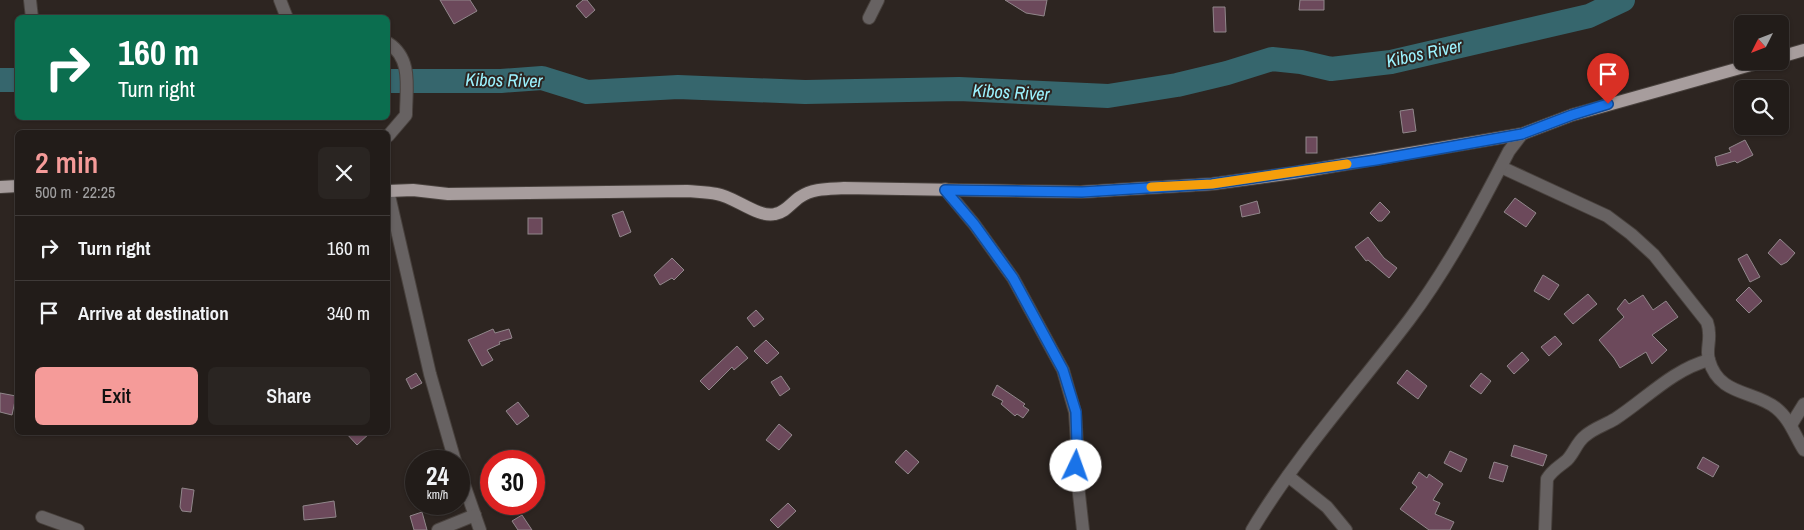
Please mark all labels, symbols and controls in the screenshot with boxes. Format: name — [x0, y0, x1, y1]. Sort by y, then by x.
north arrow — [1734, 15, 1789, 70]
map controls — [1734, 15, 1789, 135]
text: 160 m — [118, 29, 199, 76]
water label: Kibos River — [1384, 33, 1465, 73]
icon: right — [35, 35, 100, 100]
pin — [1587, 53, 1629, 104]
icon: arrive — [1594, 60, 1622, 88]
water label: Kibos River — [465, 67, 544, 93]
text: Turn right — [118, 74, 195, 104]
water label: Kibos River — [972, 77, 1051, 107]
button: search — [1734, 80, 1789, 135]
text: 2 min — [35, 142, 98, 182]
button: close — [318, 147, 370, 199]
text: 500 m · 22:25 — [35, 181, 115, 203]
icon: right — [35, 234, 63, 262]
text: Turn right — [78, 235, 150, 261]
text: 160 m — [327, 235, 370, 261]
icon: arrive — [35, 299, 63, 327]
text: Arrive at destination — [78, 300, 229, 326]
text: 340 m — [327, 300, 370, 326]
button: Exit — [35, 367, 198, 425]
button: Share — [208, 367, 370, 425]
position arrow — [1049, 439, 1101, 491]
speed limit sign: 30 — [480, 450, 545, 515]
text: 24 — [426, 459, 449, 493]
text: km/h — [427, 487, 448, 503]

